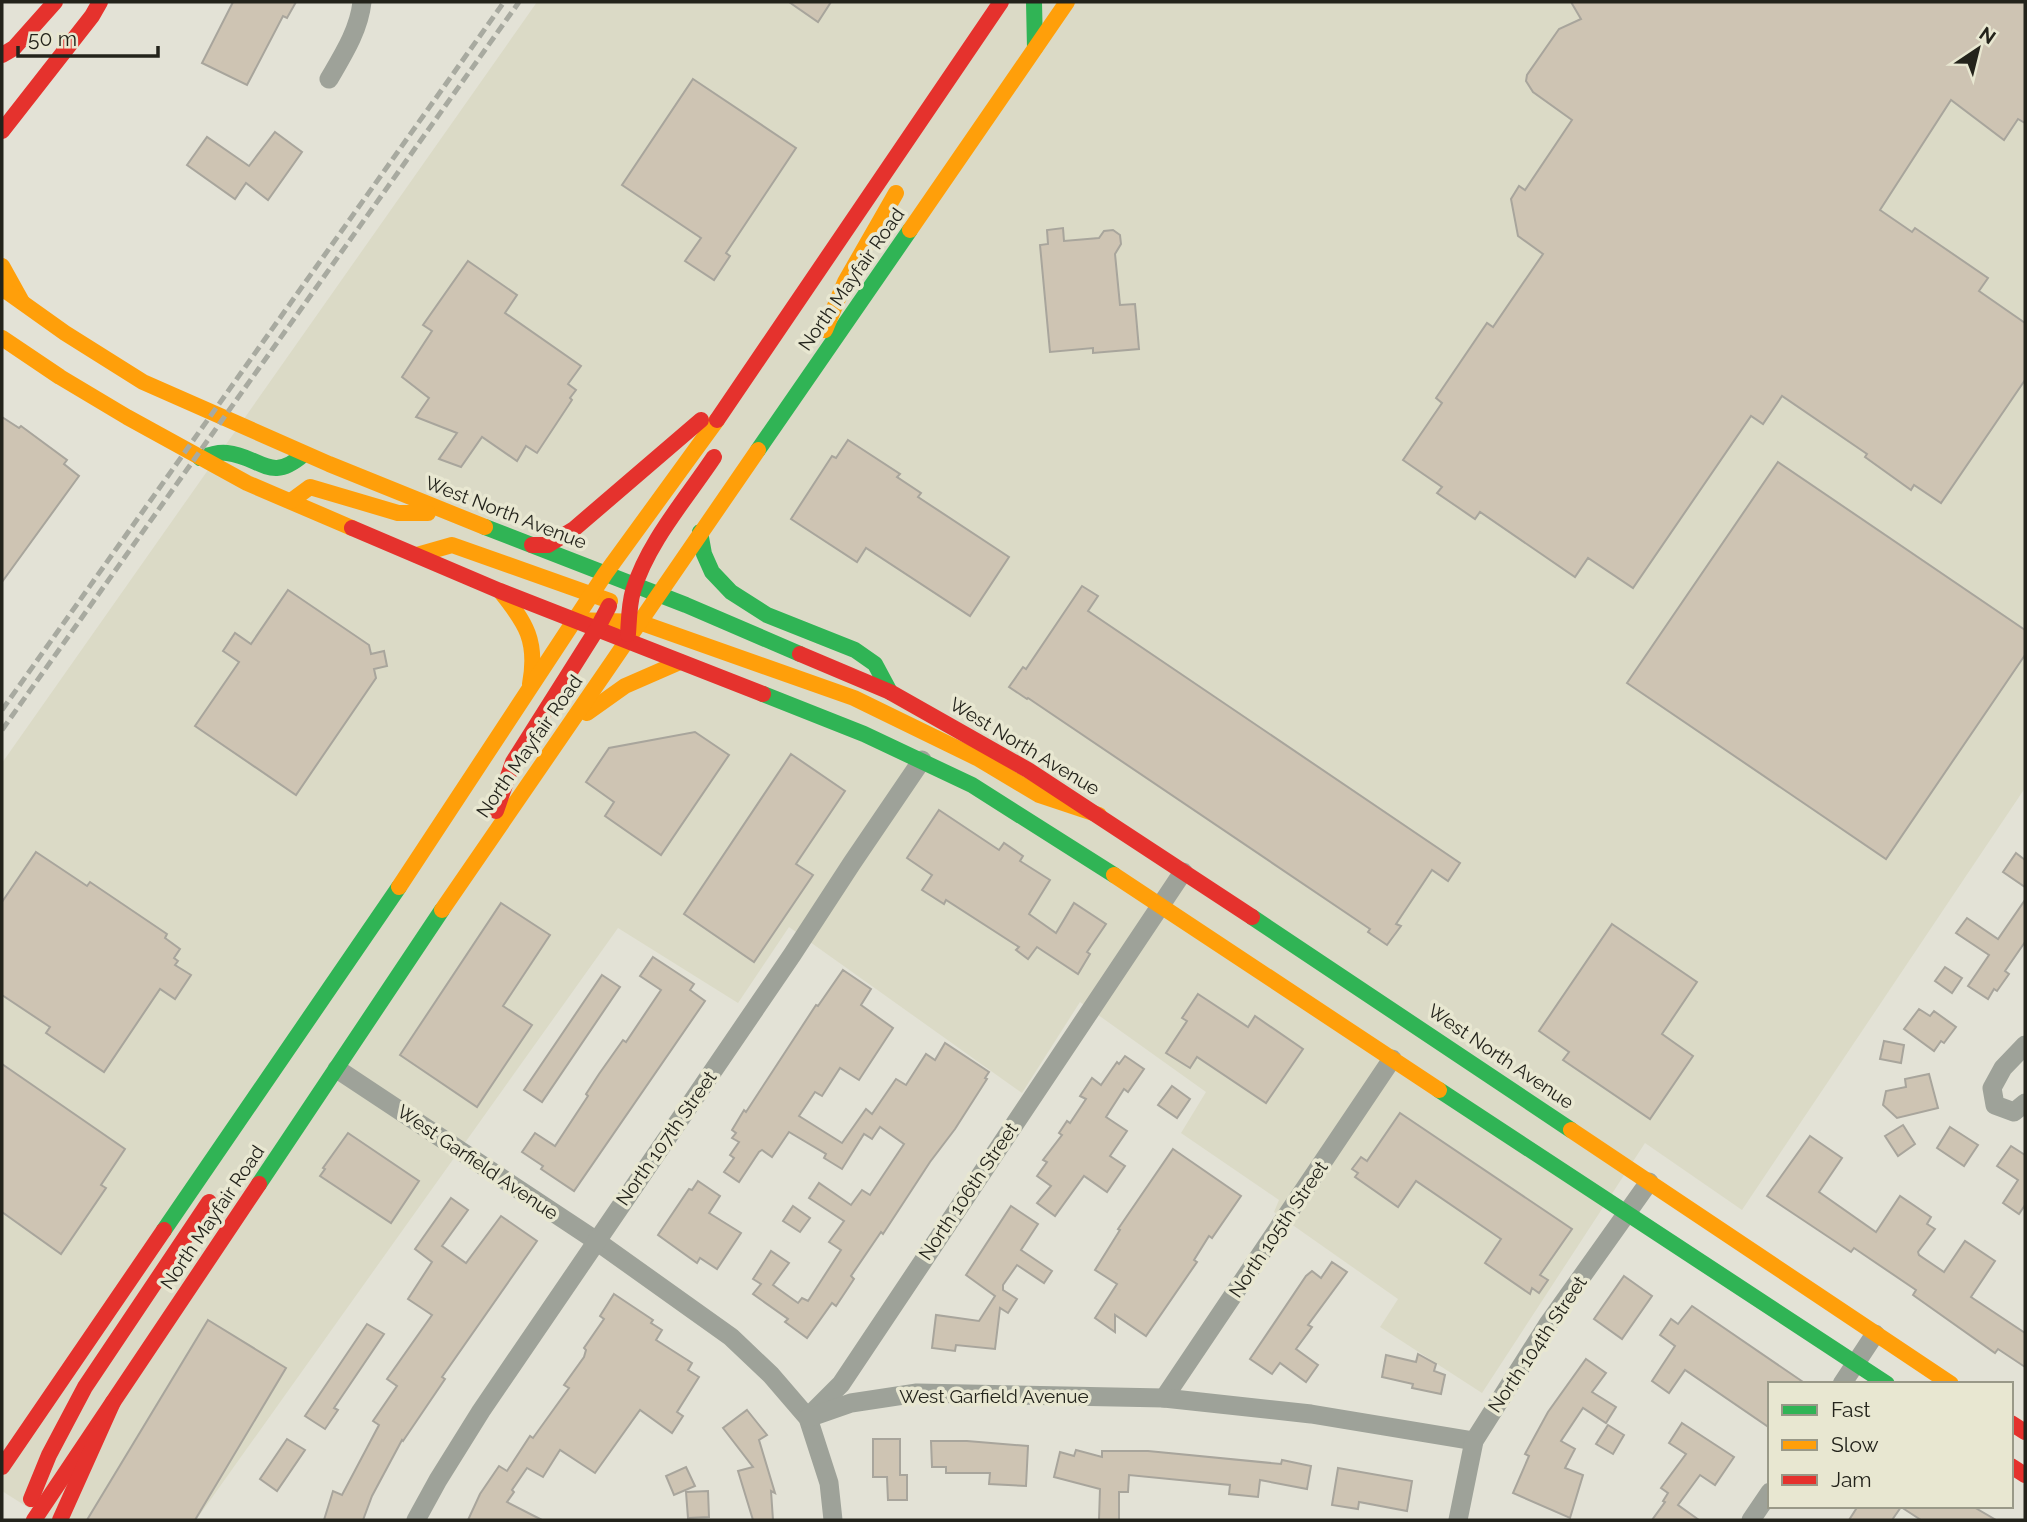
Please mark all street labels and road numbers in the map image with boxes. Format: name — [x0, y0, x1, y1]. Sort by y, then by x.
street label: North Mayfair Road — [794, 203, 908, 355]
street label: West North Avenue — [422, 471, 590, 553]
street label: North Mayfair Road — [472, 670, 586, 822]
street label: West North Avenue — [946, 693, 1104, 799]
street label: West North Avenue — [1424, 999, 1578, 1113]
street label: North 107th Street — [611, 1066, 721, 1210]
street label: West Garfield Avenue — [393, 1100, 563, 1224]
street label: North 106th Street — [914, 1118, 1022, 1264]
street label: North Mayfair Road — [156, 1141, 268, 1293]
street label: North 105th Street — [1224, 1156, 1332, 1301]
street label: North 104th Street — [1483, 1271, 1591, 1416]
street label: West Garfield Avenue — [899, 1385, 1089, 1407]

